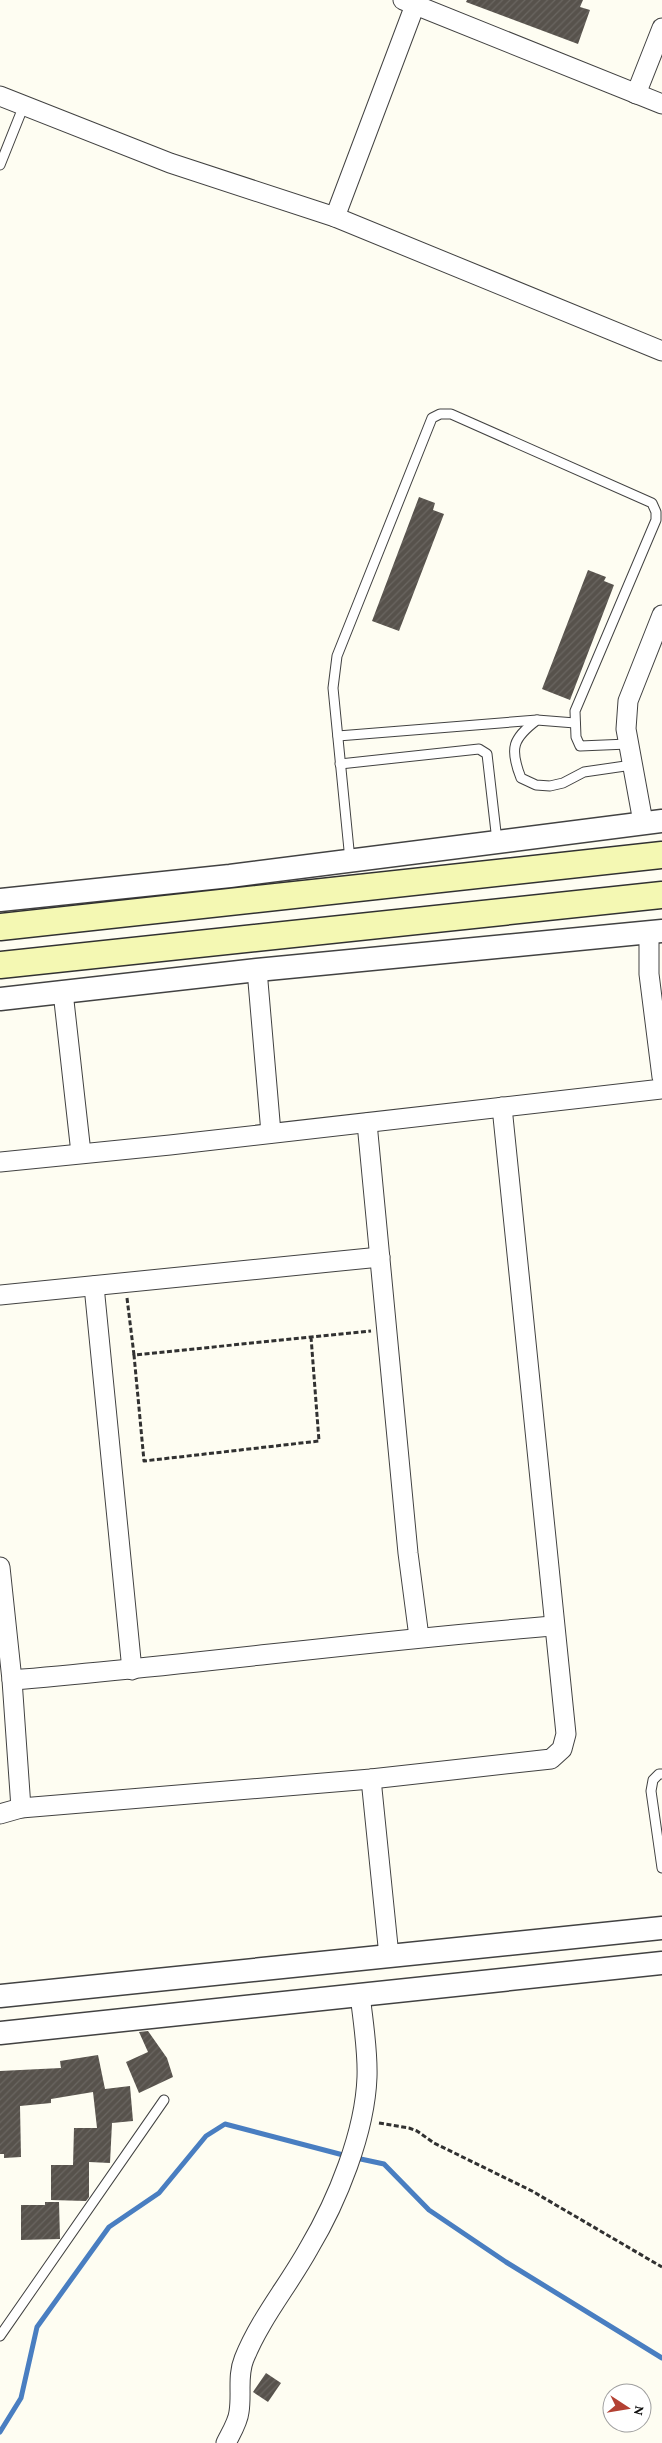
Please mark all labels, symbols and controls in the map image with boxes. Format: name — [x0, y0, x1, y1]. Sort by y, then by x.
north arrow — [602, 2383, 652, 2433]
text: N — [631, 2404, 649, 2417]

